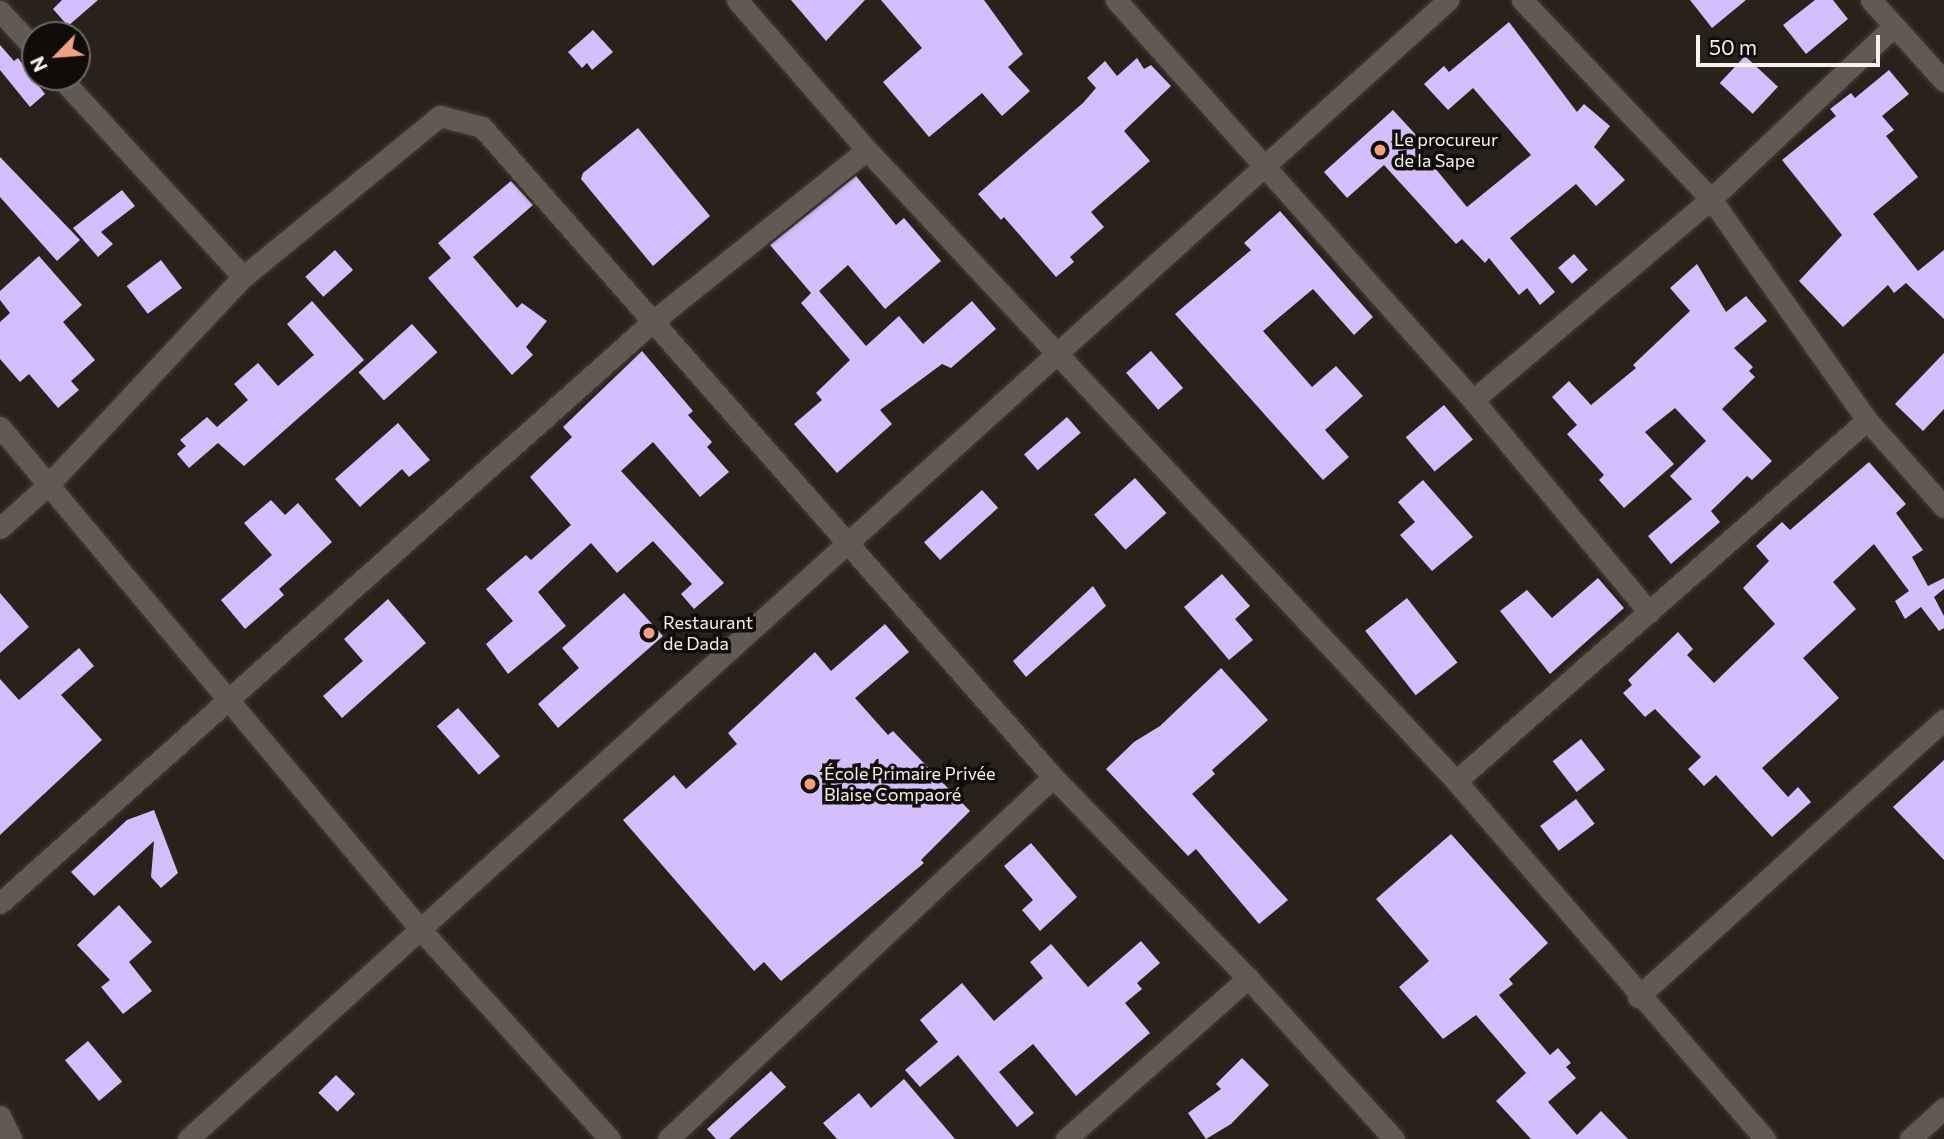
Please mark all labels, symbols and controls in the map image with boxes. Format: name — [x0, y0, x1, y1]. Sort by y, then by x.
north arrow — [21, 21, 91, 91]
scale bar — [1699, 21, 1883, 65]
text: 50 m — [1709, 34, 1757, 59]
text: N — [25, 53, 52, 76]
place label: Le procureur de la Sape — [1394, 129, 1498, 172]
marker: Le procureur de la Sape — [1372, 142, 1388, 158]
place label: Restaurant de Dada — [663, 612, 753, 654]
marker: Restaurant de Dada — [641, 625, 657, 641]
place label: École Primaire Privée Blaise Compaoré — [824, 763, 996, 806]
marker: École Primaire Privée Blaise Compaoré — [802, 776, 818, 792]

